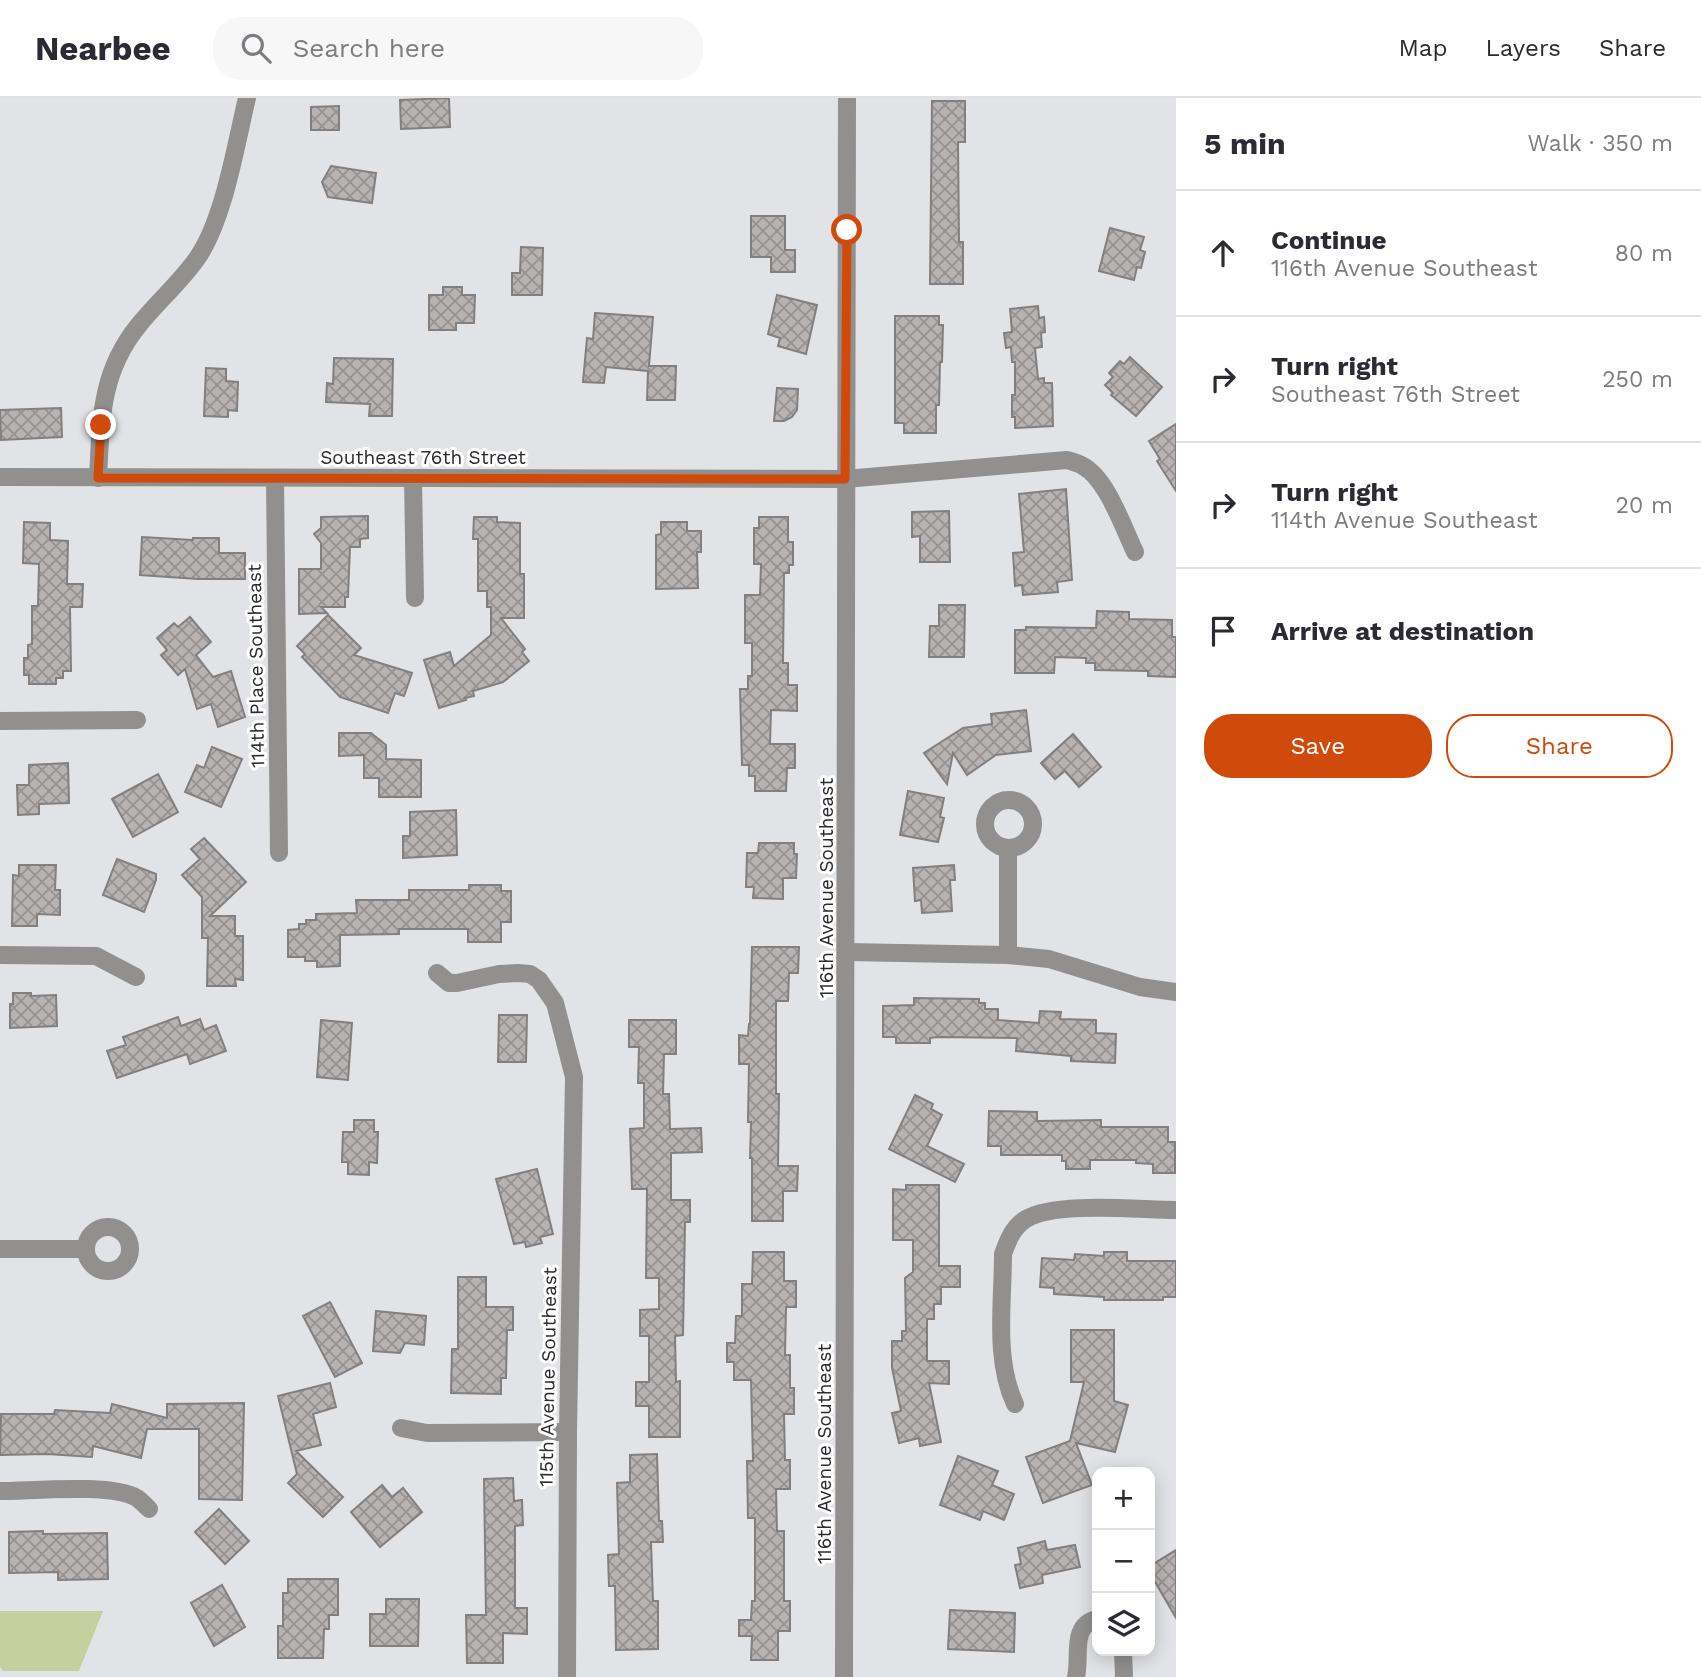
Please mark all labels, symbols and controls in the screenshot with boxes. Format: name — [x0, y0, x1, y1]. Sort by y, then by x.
search box — [213, 17, 703, 80]
text: Nearbee — [35, 29, 171, 68]
icon: search — [237, 29, 275, 67]
text: Search here — [293, 33, 445, 63]
text: Map — [1399, 34, 1447, 62]
text: Layers — [1485, 34, 1561, 62]
text: Share — [1599, 34, 1666, 62]
text: 5 min — [1204, 126, 1286, 161]
text: Walk · 350 m — [1527, 130, 1673, 157]
route start — [831, 214, 862, 245]
text: Continue — [1271, 225, 1387, 255]
icon: ahead — [1204, 234, 1242, 272]
text: 80 m — [1615, 240, 1673, 267]
text: 116th Avenue Southeast — [1271, 255, 1538, 282]
text: Turn right — [1271, 351, 1398, 381]
icon: right — [1204, 360, 1242, 398]
text: 250 m — [1602, 366, 1673, 393]
text: Southeast 76th Street — [1271, 381, 1520, 408]
route end — [85, 409, 116, 440]
street label: Southeast 76th Street — [320, 446, 526, 469]
text: Turn right — [1271, 477, 1398, 507]
icon: right — [1204, 486, 1242, 524]
text: 20 m — [1616, 492, 1673, 519]
text: 114th Avenue Southeast — [1271, 507, 1538, 534]
street label: 114th Place Southeast — [243, 564, 269, 768]
icon: arrive — [1204, 612, 1242, 650]
text: Arrive at destination — [1271, 616, 1534, 646]
button: Save — [1204, 714, 1432, 778]
button: Share — [1446, 714, 1673, 778]
street label: 116th Avenue Southeast — [815, 778, 838, 998]
street label: 115th Avenue Southeast — [535, 1267, 561, 1487]
street label: 116th Avenue Southeast — [813, 1344, 836, 1564]
map controls — [1092, 1467, 1155, 1656]
button: + — [1092, 1467, 1155, 1530]
button: − — [1092, 1530, 1155, 1593]
button: layers — [1092, 1593, 1155, 1656]

